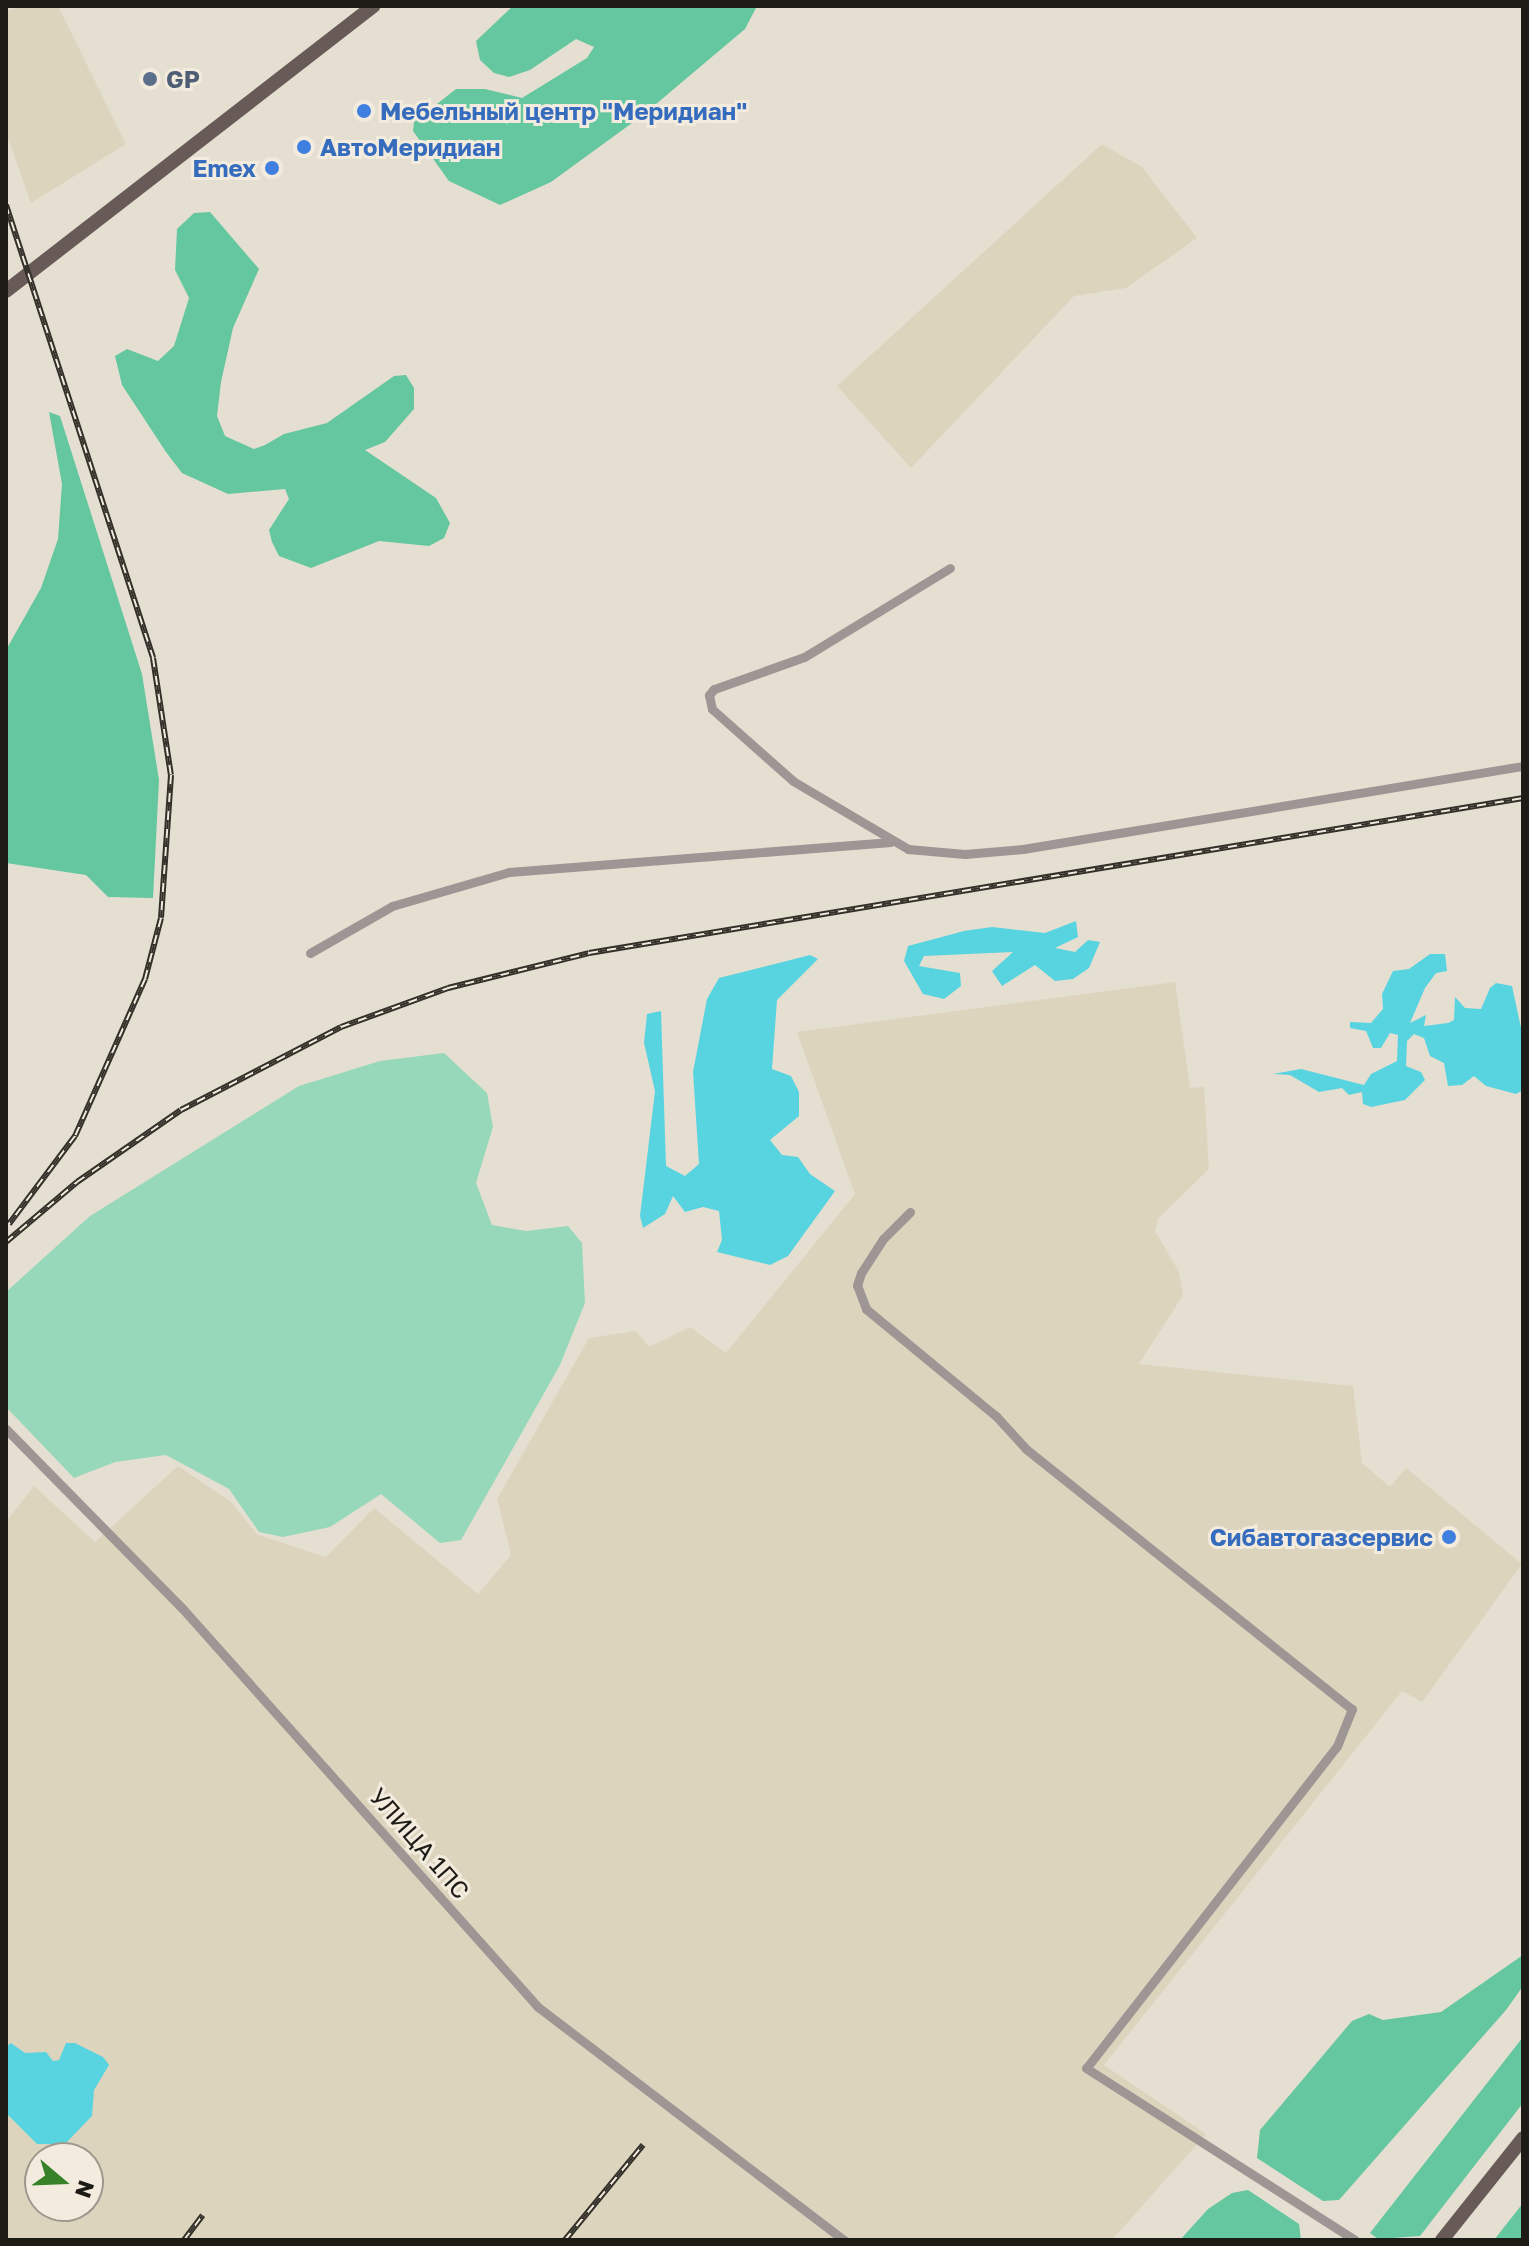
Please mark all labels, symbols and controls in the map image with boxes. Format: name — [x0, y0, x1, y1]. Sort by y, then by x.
place label: GP — [166, 65, 200, 93]
marker: GP — [141, 70, 159, 88]
place label: Мебельный центр "Меридиан" — [380, 97, 747, 125]
marker: Мебельный центр "Меридиан" — [355, 102, 373, 120]
place label: АвтоМеридиан — [320, 133, 500, 161]
marker: АвтоМеридиан — [295, 138, 313, 156]
place label: Emex — [192, 154, 256, 182]
marker: Emex — [263, 159, 281, 177]
place label: Сибавтогазсервис — [1210, 1523, 1433, 1551]
marker: Сибавтогазсервис — [1440, 1528, 1458, 1546]
street label: УЛИЦА 1ПС — [364, 1782, 476, 1904]
north arrow — [24, 2142, 104, 2222]
text: N — [70, 2177, 101, 2202]

